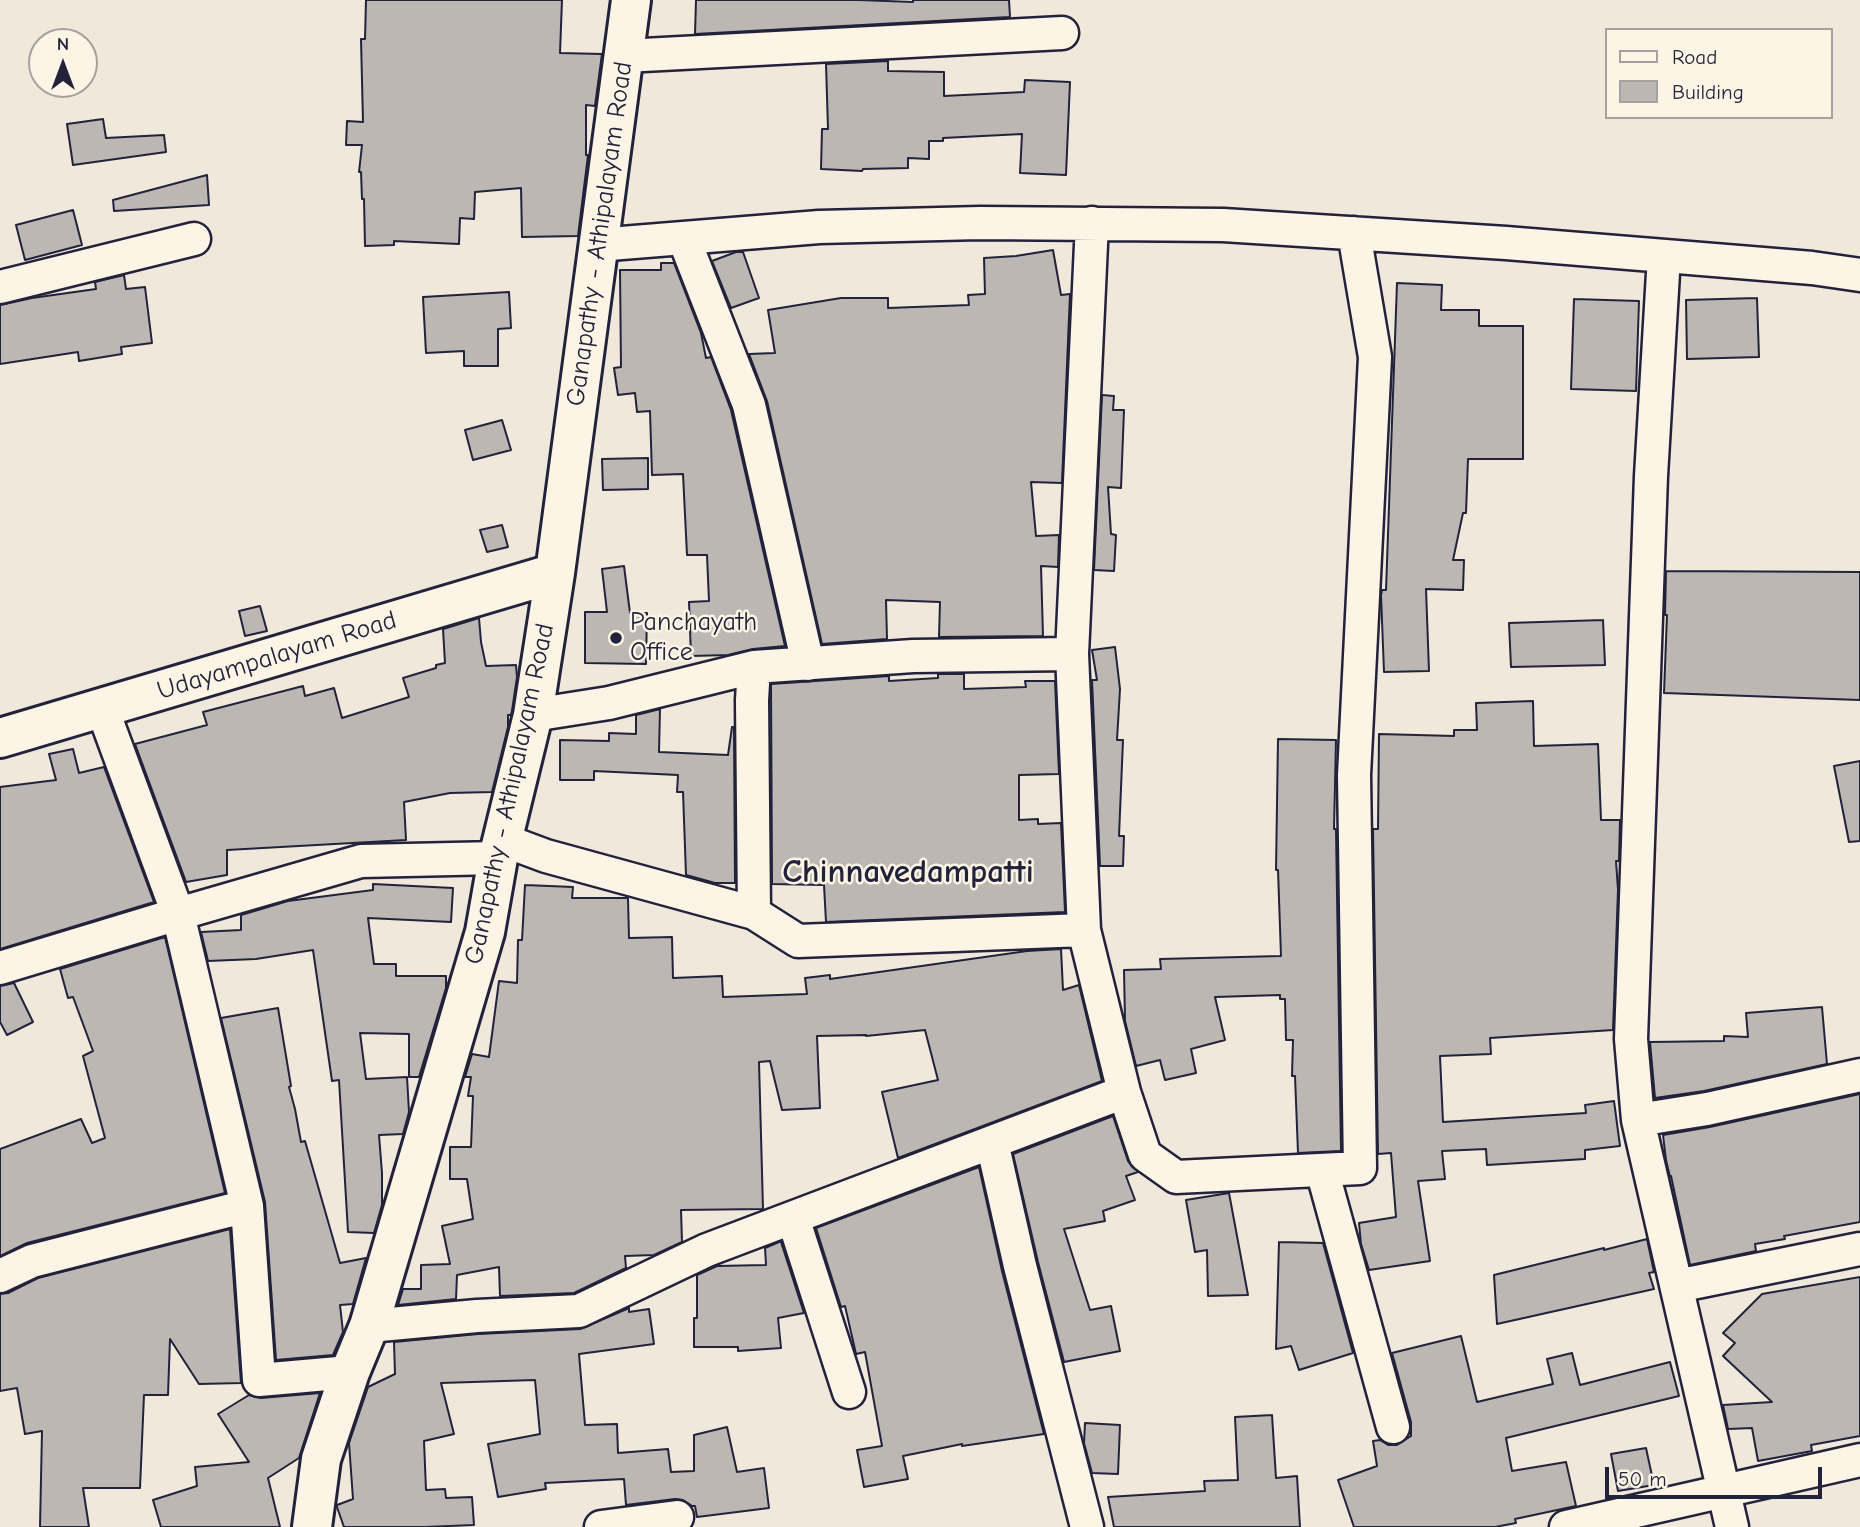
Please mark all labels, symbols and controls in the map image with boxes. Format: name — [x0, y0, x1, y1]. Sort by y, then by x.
north arrow — [28, 28, 98, 98]
legend — [1604, 28, 1832, 119]
text: N — [57, 33, 69, 55]
text: Road — [1672, 45, 1717, 69]
street label: Ganapathy - Athipalayam Road — [560, 60, 640, 408]
text: Building — [1672, 80, 1744, 104]
street label: Udayampalayam Road — [154, 605, 400, 707]
place label: Panchayath Office — [630, 607, 757, 668]
street label: Ganapathy - Athipalayam Road — [459, 621, 561, 967]
marker: Panchayath Office — [608, 630, 624, 646]
district label: Chinnavedampatti — [782, 853, 1034, 893]
scale bar — [1608, 1454, 1825, 1498]
text: 50 m — [1618, 1467, 1667, 1491]

